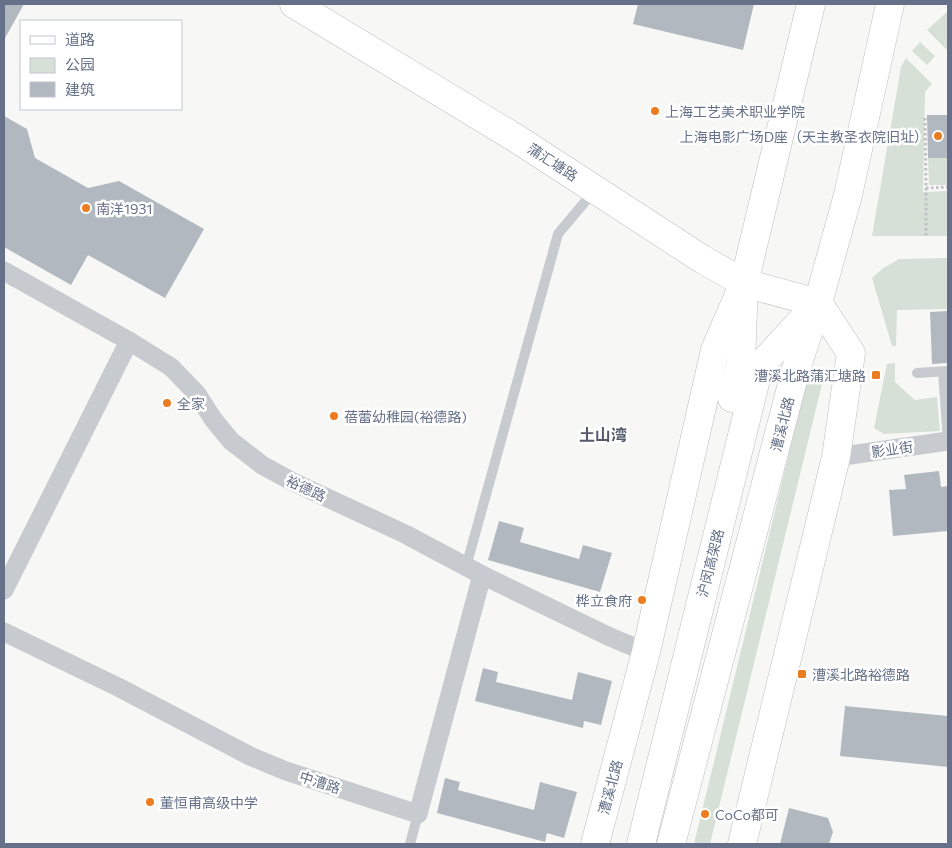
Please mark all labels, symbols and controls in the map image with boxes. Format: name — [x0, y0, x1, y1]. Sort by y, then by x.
legend — [20, 20, 182, 110]
text: 道路 — [65, 30, 95, 48]
text: 公园 — [65, 55, 95, 73]
text: 建筑 — [65, 80, 95, 98]
place label: 上海工艺美术职业学院 — [665, 103, 805, 120]
marker: 上海工艺美术职业学院 — [649, 105, 661, 117]
place label: 上海电影广场D座（天主教圣衣院旧址） — [680, 128, 928, 145]
marker: 上海电影广场D座（天主教圣衣院旧址） — [932, 130, 944, 142]
street label: 蒲汇塘路 — [525, 140, 581, 184]
place label: 南洋1931 — [96, 200, 152, 217]
marker: 南洋1931 — [80, 202, 92, 214]
place label: 漕溪北路蒲汇塘路 — [754, 367, 866, 384]
marker: 漕溪北路蒲汇塘路 — [870, 369, 882, 381]
place label: 全家 — [177, 395, 205, 412]
street label: 漕溪北路 — [767, 395, 797, 453]
marker: 全家 — [161, 397, 173, 409]
place label: 蓓蕾幼稚园(裕德路) — [344, 408, 467, 425]
marker: 蓓蕾幼稚园(裕德路) — [328, 410, 340, 422]
district label: 土山湾 — [579, 425, 627, 444]
street label: 影业街 — [870, 438, 914, 460]
street label: 裕德路 — [283, 471, 329, 505]
street label: 沪闵高架路 — [693, 527, 727, 599]
place label: 桦立食府 — [576, 592, 632, 609]
marker: 桦立食府 — [636, 594, 648, 606]
place label: 漕溪北路裕德路 — [812, 666, 910, 683]
marker: 漕溪北路裕德路 — [796, 668, 808, 680]
street label: 漕溪北路 — [595, 758, 625, 816]
street label: 中漕路 — [297, 767, 343, 797]
place label: 董恒甫高级中学 — [160, 794, 258, 811]
marker: 董恒甫高级中学 — [144, 796, 156, 808]
place label: CoCo都可 — [715, 806, 779, 823]
marker: CoCo都可 — [699, 808, 711, 820]

